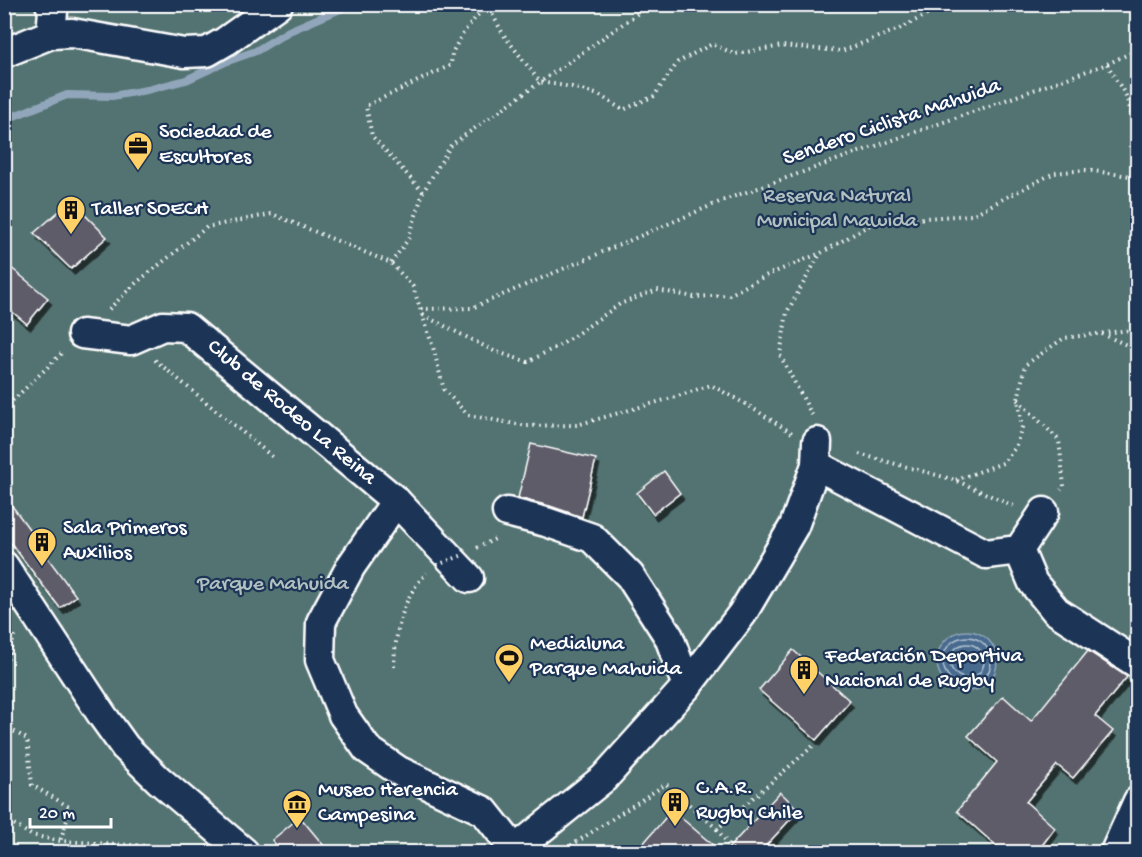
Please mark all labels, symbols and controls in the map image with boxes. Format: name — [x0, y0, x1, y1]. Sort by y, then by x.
street label: Sendero Ciclista Mahuida — [780, 73, 1005, 172]
place label: Sociedad de Escultores — [159, 120, 272, 171]
office icon: Sociedad de Escultores — [122, 130, 154, 172]
park label: Reserva Natural Municipal Mawida — [757, 184, 918, 235]
building icon: Taller SOECH — [55, 194, 87, 236]
place label: Taller SOECH — [90, 197, 209, 223]
street label: Club de Rodeo La Reina — [201, 335, 382, 492]
place label: Sala Primeros Auxilios — [63, 516, 188, 567]
building icon: Sala Primeros Auxilios — [26, 526, 58, 568]
park label: Parque Mahuida — [196, 572, 350, 598]
place label: Medialuna Parque Mahuida — [529, 632, 682, 683]
sports icon: Medialuna Parque Mahuida — [493, 642, 525, 684]
place label: Federación Deportiva Nacional de Rugby — [824, 644, 1023, 695]
building icon: Federación Deportiva Nacional de Rugby — [788, 654, 820, 696]
place label: C.A.R. Rugby Chile — [696, 776, 803, 827]
place label: Museo Herencia Campesina — [318, 778, 458, 829]
building icon: C.A.R. Rugby Chile — [659, 786, 691, 828]
museum icon: Museo Herencia Campesina — [281, 788, 313, 830]
scale bar — [30, 791, 111, 829]
text: 20 m — [39, 804, 75, 825]

